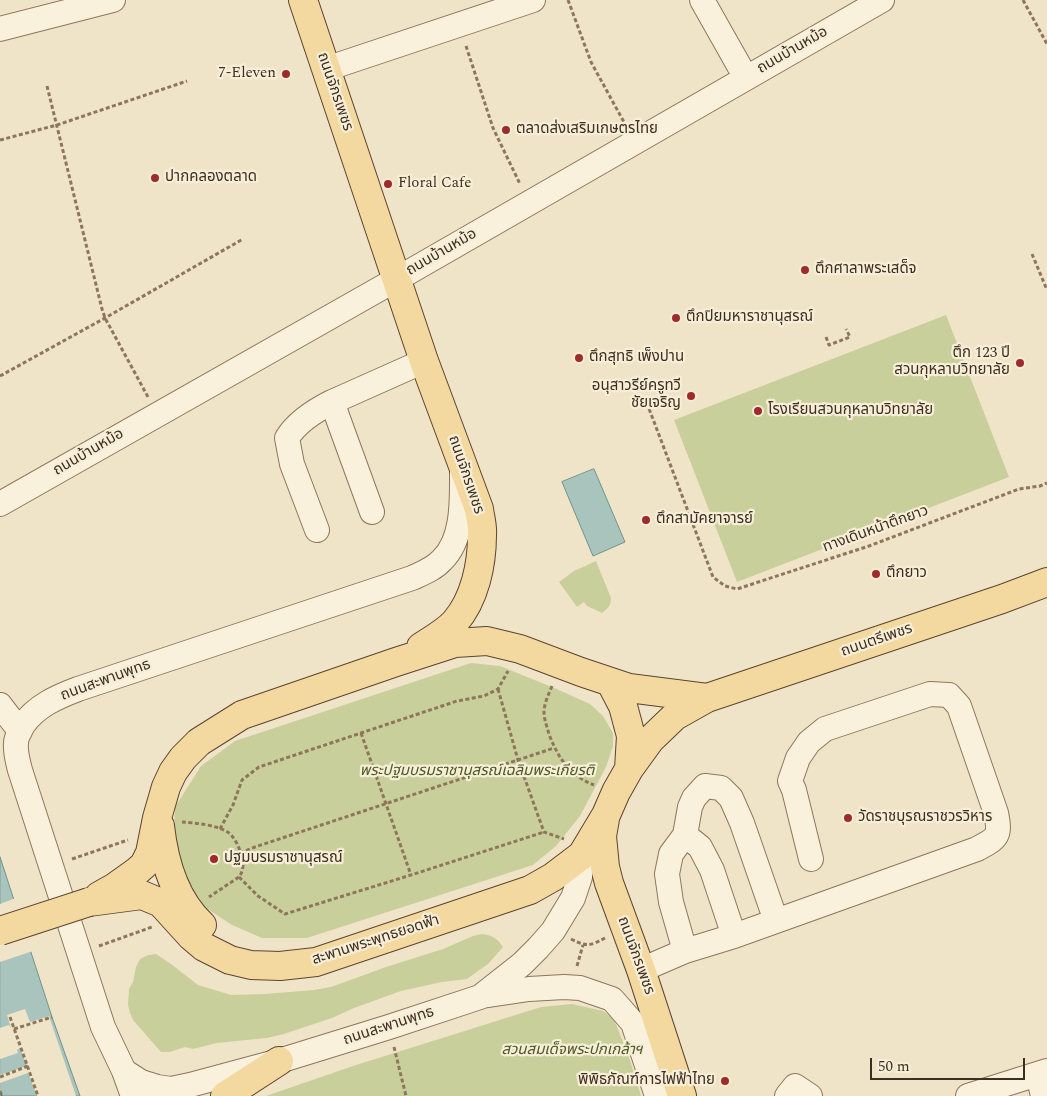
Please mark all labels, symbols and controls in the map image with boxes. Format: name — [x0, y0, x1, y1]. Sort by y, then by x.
street label: ถนนบ้านหม้อ — [755, 24, 831, 78]
street label: ถนนจักรเพชร — [312, 50, 356, 134]
place label: 7-Eleven — [218, 65, 276, 83]
marker: 7-Eleven — [280, 68, 292, 80]
place label: ตลาดส่งเสริมเกษตรไทย — [516, 121, 658, 139]
marker: ตลาดส่งเสริมเกษตรไทย — [500, 124, 512, 136]
place label: ปากคลองตลาด — [165, 169, 257, 187]
marker: ปากคลองตลาด — [149, 172, 161, 184]
place label: Floral Cafe — [398, 175, 471, 193]
marker: Floral Cafe — [382, 178, 394, 190]
street label: ถนนบ้านหม้อ — [404, 226, 480, 280]
place label: ตึกศาลาพระเสด็จ — [815, 261, 917, 279]
marker: ตึกศาลาพระเสด็จ — [799, 264, 811, 276]
place label: ตึกปิยมหาราชานุสรณ์ — [686, 309, 813, 327]
marker: ตึกปิยมหาราชานุสรณ์ — [670, 312, 682, 324]
place label: ตึก 123 ปี สวนกุหลาบวิทยาลัย — [894, 345, 1010, 380]
place label: ตึกสุทธิ เพ็งปาน — [589, 349, 684, 367]
marker: ตึกสุทธิ เพ็งปาน — [573, 352, 585, 364]
marker: ตึก 123 ปี สวนกุหลาบวิทยาลัย — [1014, 357, 1026, 369]
place label: อนุสาวรีย์ครูทวี ชัยเจริญ — [592, 378, 681, 413]
marker: อนุสาวรีย์ครูทวี ชัยเจริญ — [685, 390, 697, 402]
place label: โรงเรียนสวนกุหลาบวิทยาลัย — [768, 402, 933, 420]
marker: โรงเรียนสวนกุหลาบวิทยาลัย — [752, 405, 764, 417]
street label: ถนนบ้านหม้อ — [51, 426, 127, 480]
street label: ถนนจักรเพชร — [443, 433, 487, 517]
street label: ทางเดินหน้าตึกยาว — [821, 503, 931, 557]
place label: ตึกสามัคยาจารย์ — [656, 511, 753, 529]
marker: ตึกสามัคยาจารย์ — [640, 514, 652, 526]
place label: ตึกยาว — [886, 565, 927, 583]
marker: ตึกยาว — [870, 568, 882, 580]
street label: ถนนตรีเพชร — [839, 620, 915, 662]
street label: ถนนสะพานพุทธ — [59, 656, 153, 706]
park label: พระปฐมบรมราชานุสรณ์เฉลิมพระเกียรติ — [360, 763, 594, 781]
place label: วัดราชบุรณราชวรวิหาร — [858, 809, 992, 827]
marker: วัดราชบุรณราชวรวิหาร — [842, 812, 854, 824]
place label: ปฐมบรมราชานุสรณ์ — [224, 850, 343, 868]
marker: ปฐมบรมราชานุสรณ์ — [208, 853, 220, 865]
street label: สะพานพระพุทธยอดฟ้า — [310, 912, 442, 970]
street label: ถนนจักรเพชร — [613, 914, 657, 998]
street label: ถนนสะพานพุทธ — [341, 1004, 437, 1050]
park label: สวนสมเด็จพระปกเกล้าฯ — [501, 1042, 643, 1060]
scale bar — [872, 1048, 1027, 1080]
text: 50 m — [878, 1055, 910, 1078]
place label: พิพิธภัณฑ์การไฟฟ้าไทย — [578, 1072, 715, 1090]
marker: พิพิธภัณฑ์การไฟฟ้าไทย — [719, 1075, 731, 1087]

